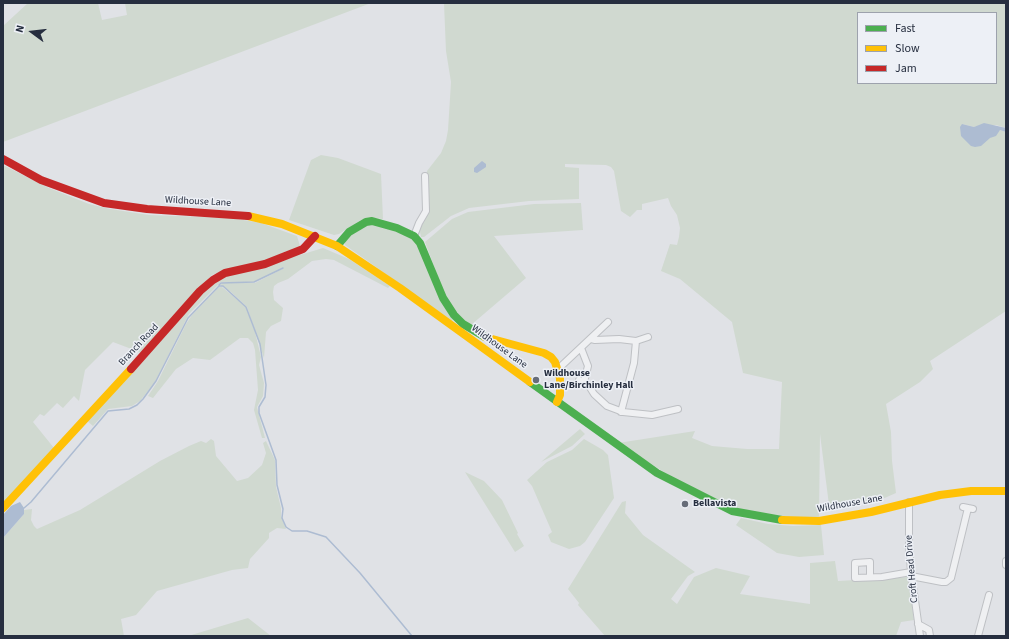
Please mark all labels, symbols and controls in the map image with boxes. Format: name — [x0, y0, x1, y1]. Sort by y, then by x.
north arrow — [12, 12, 52, 52]
legend — [857, 12, 997, 84]
text: Fast — [895, 20, 915, 37]
text: N — [12, 23, 28, 34]
text: Slow — [895, 40, 920, 57]
text: Jam — [895, 60, 917, 77]
street label: Wildhouse Lane — [165, 194, 231, 210]
street label: Branch Road — [117, 321, 161, 369]
street label: Wildhouse Lane — [469, 323, 529, 371]
place label: Wildhouse Lane/Birchinley Hall — [544, 368, 633, 392]
marker: Wildhouse Lane/Birchinley Hall — [531, 375, 541, 385]
street label: Wildhouse Lane — [816, 492, 884, 516]
place label: Bellavista — [693, 498, 736, 510]
marker: Bellavista — [680, 499, 690, 509]
street label: Croft Head Drive — [903, 535, 921, 603]

